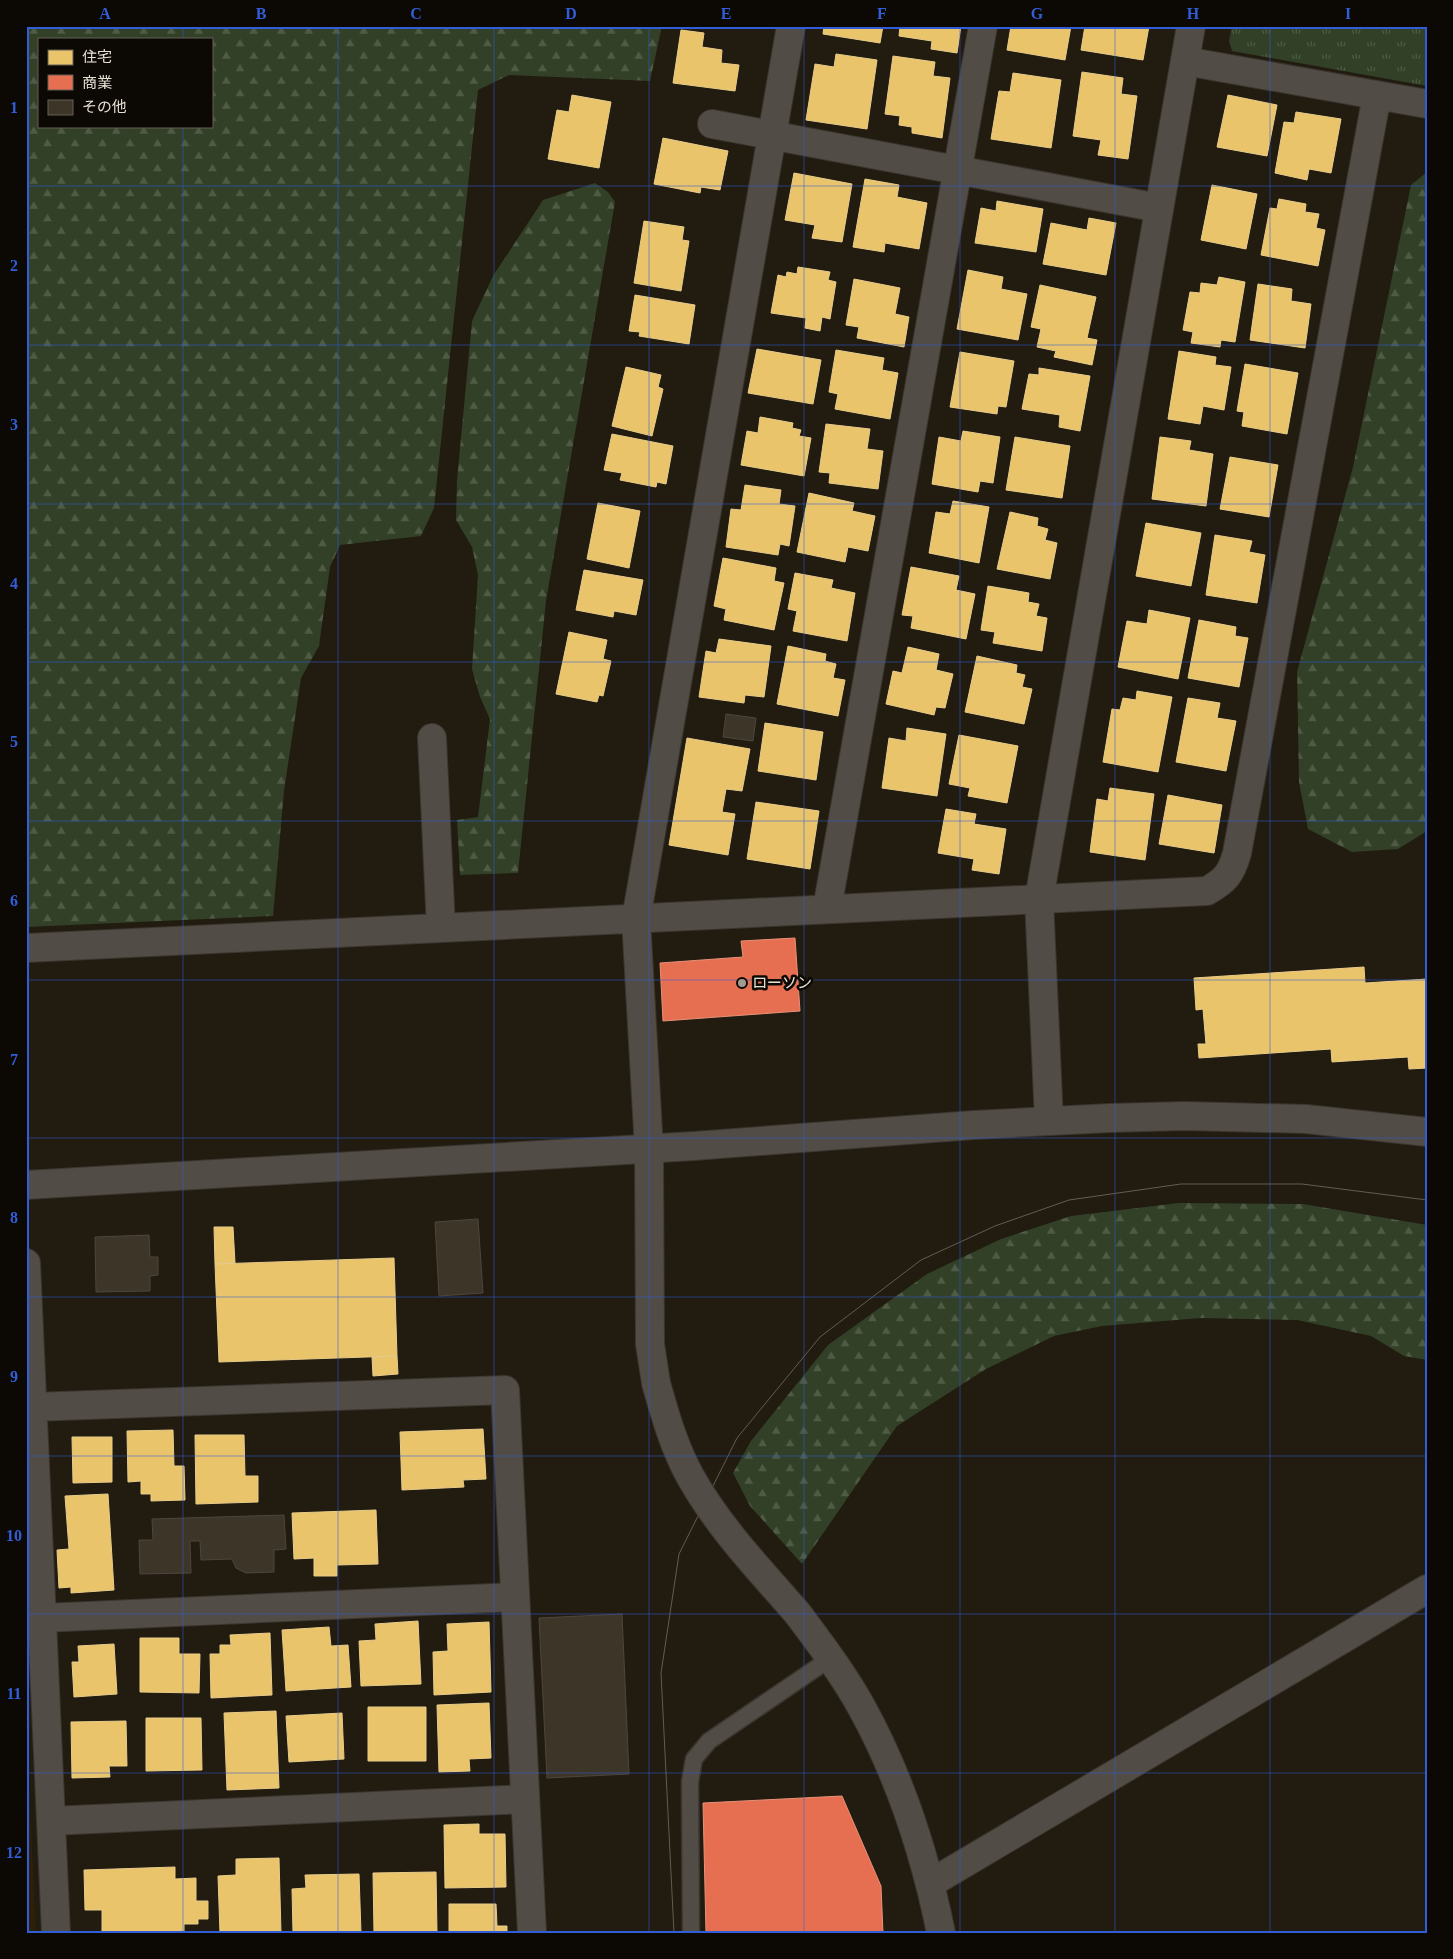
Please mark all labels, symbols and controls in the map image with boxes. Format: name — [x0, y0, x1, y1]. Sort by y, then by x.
text: A — [99, 5, 111, 22]
text: B — [256, 5, 267, 22]
text: C — [410, 5, 422, 22]
text: D — [565, 5, 577, 22]
text: E — [721, 5, 731, 22]
text: F — [877, 5, 887, 22]
text: G — [1031, 5, 1044, 22]
text: H — [1187, 5, 1200, 22]
text: I — [1345, 5, 1351, 22]
legend — [38, 38, 212, 128]
text: 住宅 — [82, 49, 112, 65]
text: 商業 — [82, 75, 112, 91]
text: 1 — [10, 99, 18, 116]
text: その他 — [82, 99, 127, 115]
text: 2 — [10, 257, 18, 274]
text: 3 — [10, 416, 18, 433]
text: 4 — [10, 575, 18, 592]
text: 5 — [10, 733, 18, 750]
text: 6 — [10, 892, 18, 909]
place label: ローソン — [752, 975, 812, 991]
marker: ローソン — [736, 977, 748, 989]
text: 7 — [10, 1051, 18, 1068]
text: 8 — [10, 1209, 18, 1226]
text: 9 — [10, 1368, 18, 1385]
text: 10 — [6, 1527, 22, 1544]
text: 11 — [6, 1685, 22, 1702]
text: 12 — [6, 1844, 22, 1861]

